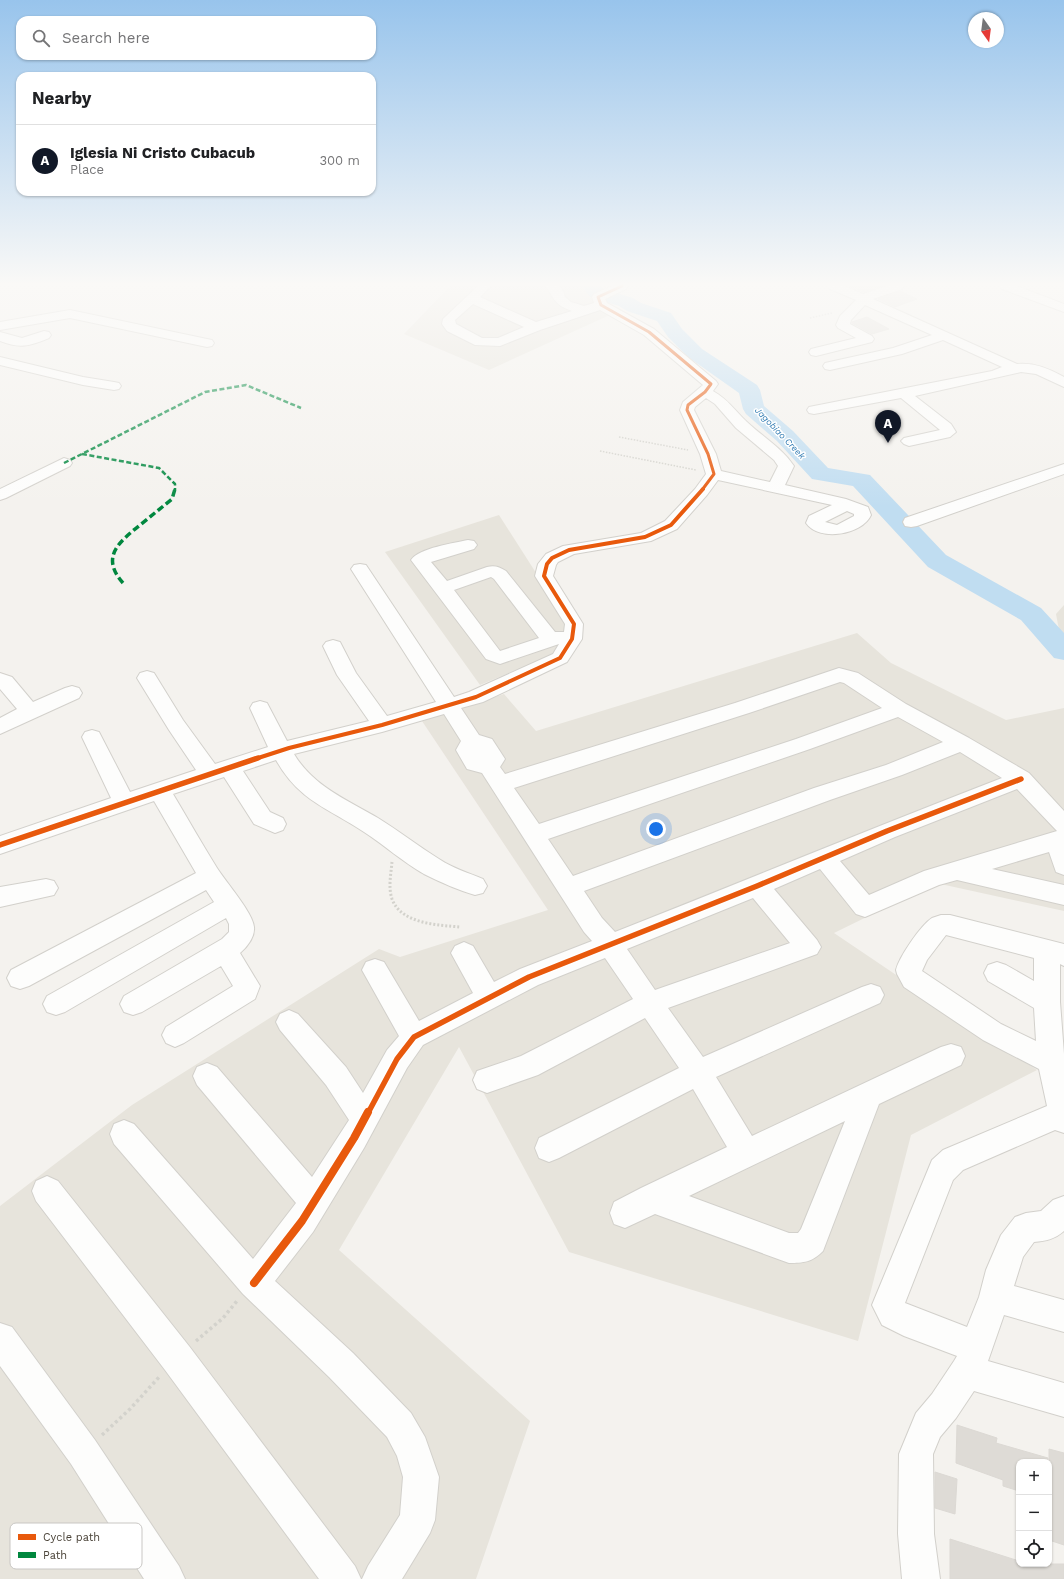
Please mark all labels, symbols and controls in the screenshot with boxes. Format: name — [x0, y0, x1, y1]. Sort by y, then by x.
north arrow — [968, 12, 1004, 48]
search box — [16, 16, 376, 60]
icon: search — [30, 27, 52, 49]
text: Search here — [62, 29, 150, 47]
text: Nearby — [32, 88, 91, 108]
text: Iglesia Ni Cristo Cubacub — [70, 144, 255, 162]
text: A — [41, 153, 49, 168]
text: 300 m — [319, 153, 360, 168]
text: Place — [70, 162, 104, 177]
water label: Jagobiao Creek — [753, 405, 808, 462]
pin: A — [875, 410, 901, 443]
your location — [646, 819, 666, 839]
map controls — [1016, 1459, 1052, 1567]
button: + — [1016, 1459, 1052, 1495]
button: − — [1016, 1495, 1052, 1531]
legend — [10, 1523, 142, 1569]
text: Cycle path — [43, 1531, 100, 1544]
button: locate — [1016, 1531, 1052, 1567]
text: Path — [43, 1549, 67, 1562]

